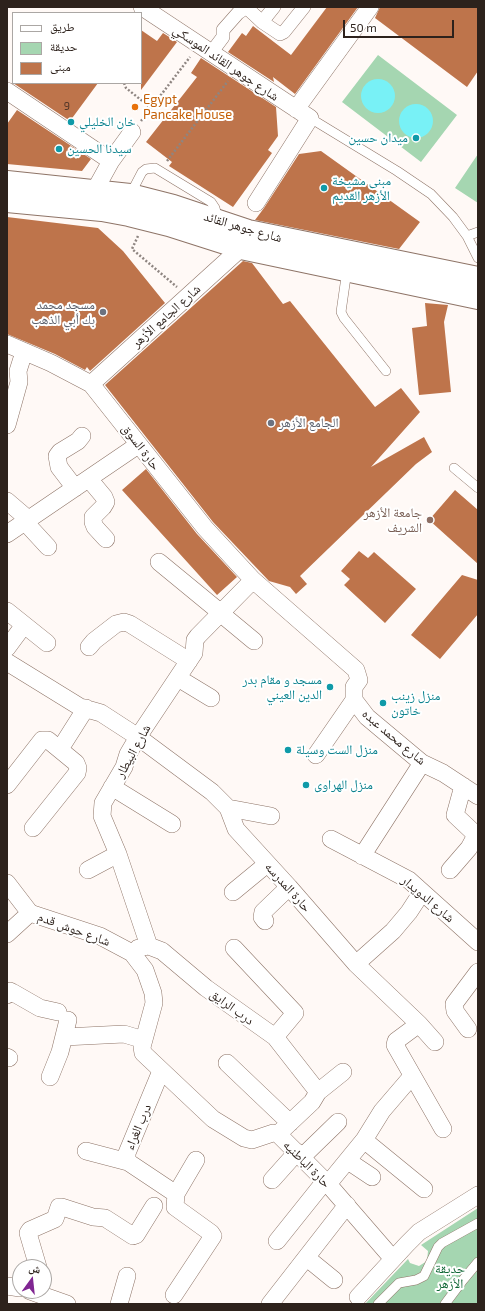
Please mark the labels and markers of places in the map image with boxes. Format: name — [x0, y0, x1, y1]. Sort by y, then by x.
place label: Egypt Pancake House — [143, 92, 232, 123]
marker: Egypt Pancake House — [130, 102, 140, 112]
place label: خان الخليلي — [79, 114, 136, 130]
marker: خان الخليلي — [66, 117, 76, 127]
place label: ميدان حسين — [348, 130, 408, 146]
marker: ميدان حسين — [411, 133, 421, 143]
place label: سيدنا الحسين — [67, 141, 132, 157]
marker: سيدنا الحسين — [54, 144, 64, 154]
place label: مبنى مشيخة الأزهر القديم — [332, 173, 391, 204]
marker: مبنى مشيخة الأزهر القديم — [319, 183, 329, 193]
place label: مسجد محمد بك أبي الذهب — [31, 297, 95, 328]
marker: مسجد محمد بك أبي الذهب — [98, 307, 108, 317]
place label: الجامع الأزهر — [279, 415, 339, 431]
marker: الجامع الأزهر — [266, 418, 276, 428]
place label: جامعة الأزهر الشريف — [364, 505, 422, 536]
marker: جامعة الأزهر الشريف — [425, 515, 435, 525]
place label: مسجد و مقام بدر الدين العيني — [242, 672, 322, 703]
marker: مسجد و مقام بدر الدين العيني — [325, 682, 335, 692]
place label: منزل زينب خاتون — [391, 688, 441, 719]
marker: منزل زينب خاتون — [378, 698, 388, 708]
place label: منزل الست وسيلة — [296, 742, 378, 758]
marker: منزل الست وسيلة — [283, 745, 293, 755]
place label: منزل الهراوى — [314, 777, 373, 793]
marker: منزل الهراوى — [301, 780, 311, 790]

